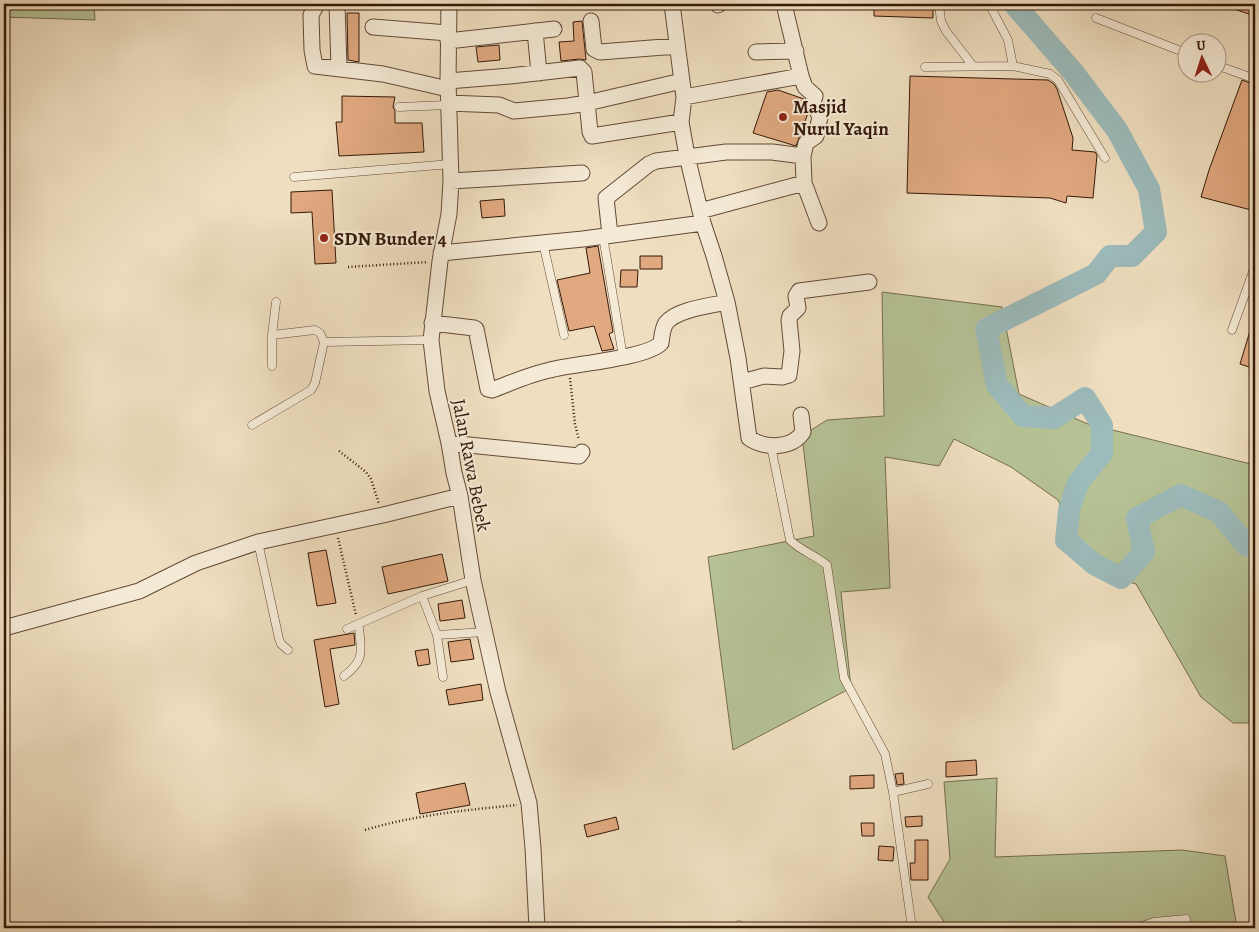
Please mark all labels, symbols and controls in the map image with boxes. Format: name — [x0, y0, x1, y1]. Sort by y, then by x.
north arrow — [1176, 32, 1226, 82]
text: U — [1196, 36, 1206, 55]
place label: Masjid Nurul Yaqin — [793, 94, 889, 142]
marker: Masjid Nurul Yaqin — [777, 111, 789, 123]
place label: SDN Bunder 4 — [334, 226, 447, 252]
marker: SDN Bunder 4 — [318, 232, 330, 244]
street label: Jalan Rawa Bebek — [445, 397, 497, 534]

